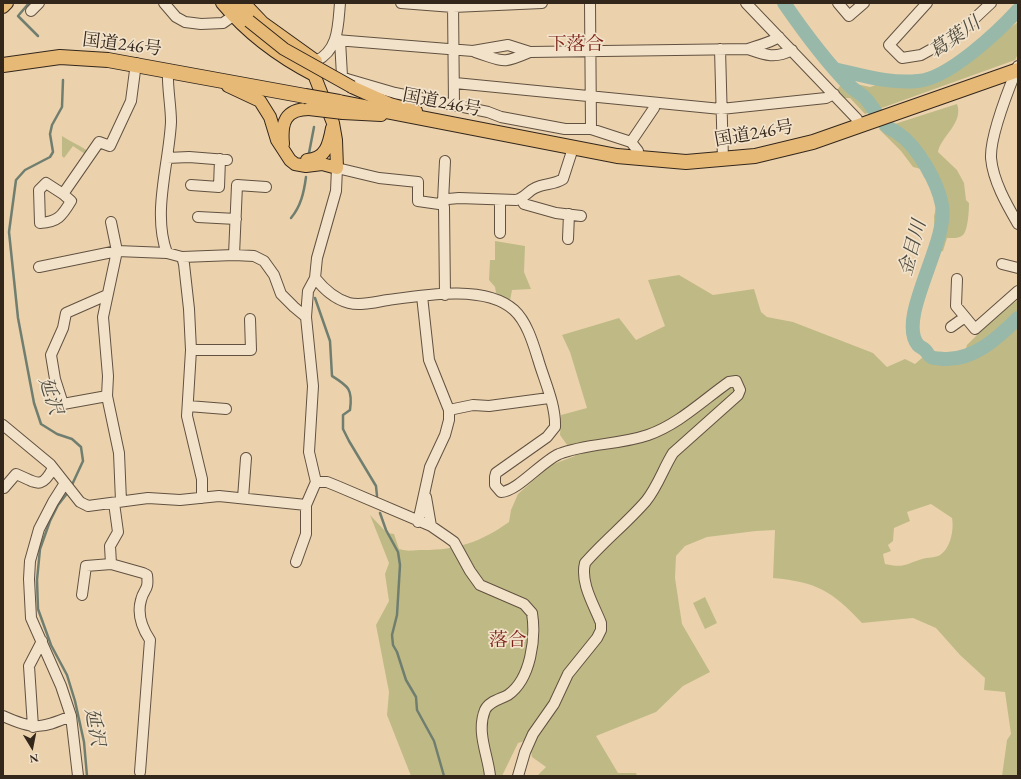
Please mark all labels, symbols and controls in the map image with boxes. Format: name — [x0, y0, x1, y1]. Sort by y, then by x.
water label: 葛葉川 — [925, 12, 985, 64]
street label: 国道246号 — [81, 29, 163, 61]
district label: 下落合 — [548, 34, 604, 56]
street label: 国道246号 — [401, 85, 483, 121]
street label: 国道246号 — [713, 116, 795, 152]
water label: 金目川 — [895, 218, 931, 278]
water label: 延沢 — [33, 374, 67, 418]
district label: 落合 — [489, 630, 527, 652]
water label: 延沢 — [79, 706, 109, 748]
north arrow — [12, 727, 52, 767]
text: N — [28, 751, 40, 766]

